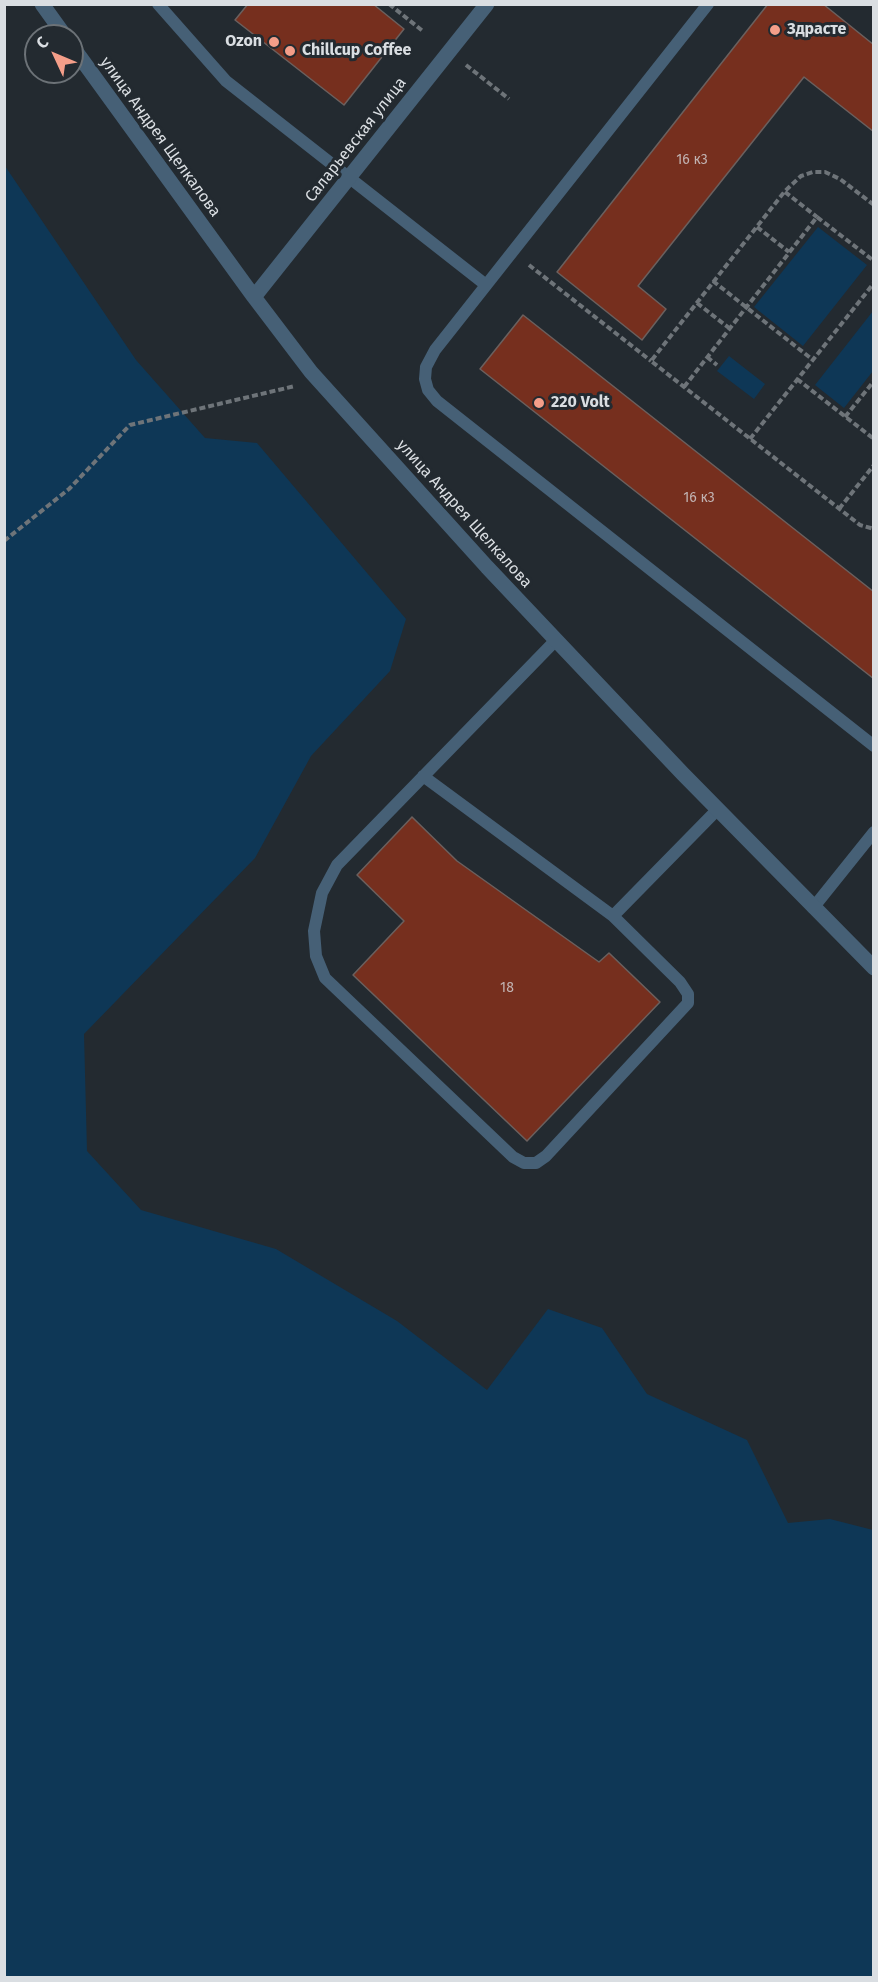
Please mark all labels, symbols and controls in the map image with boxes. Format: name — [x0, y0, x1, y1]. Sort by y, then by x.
place label: Здрасте — [787, 20, 846, 40]
marker: Здрасте — [768, 23, 782, 37]
north arrow — [24, 24, 84, 84]
place label: Ozon — [225, 32, 262, 52]
text: С — [32, 33, 52, 52]
marker: Ozon — [267, 35, 281, 49]
place label: Chillcup Coffee — [302, 41, 411, 61]
marker: Chillcup Coffee — [283, 44, 297, 58]
street label: улица Андрея Щелкалова — [96, 53, 224, 221]
street label: Саларьевская улица — [301, 74, 411, 206]
house number: 16 к3 — [676, 152, 708, 168]
place label: 220 Volt — [551, 393, 610, 413]
marker: 220 Volt — [532, 396, 546, 410]
street label: улица Андрея Щелкалова — [392, 436, 536, 592]
house number: 16 к3 — [683, 490, 715, 506]
house number: 18 — [500, 980, 514, 996]

